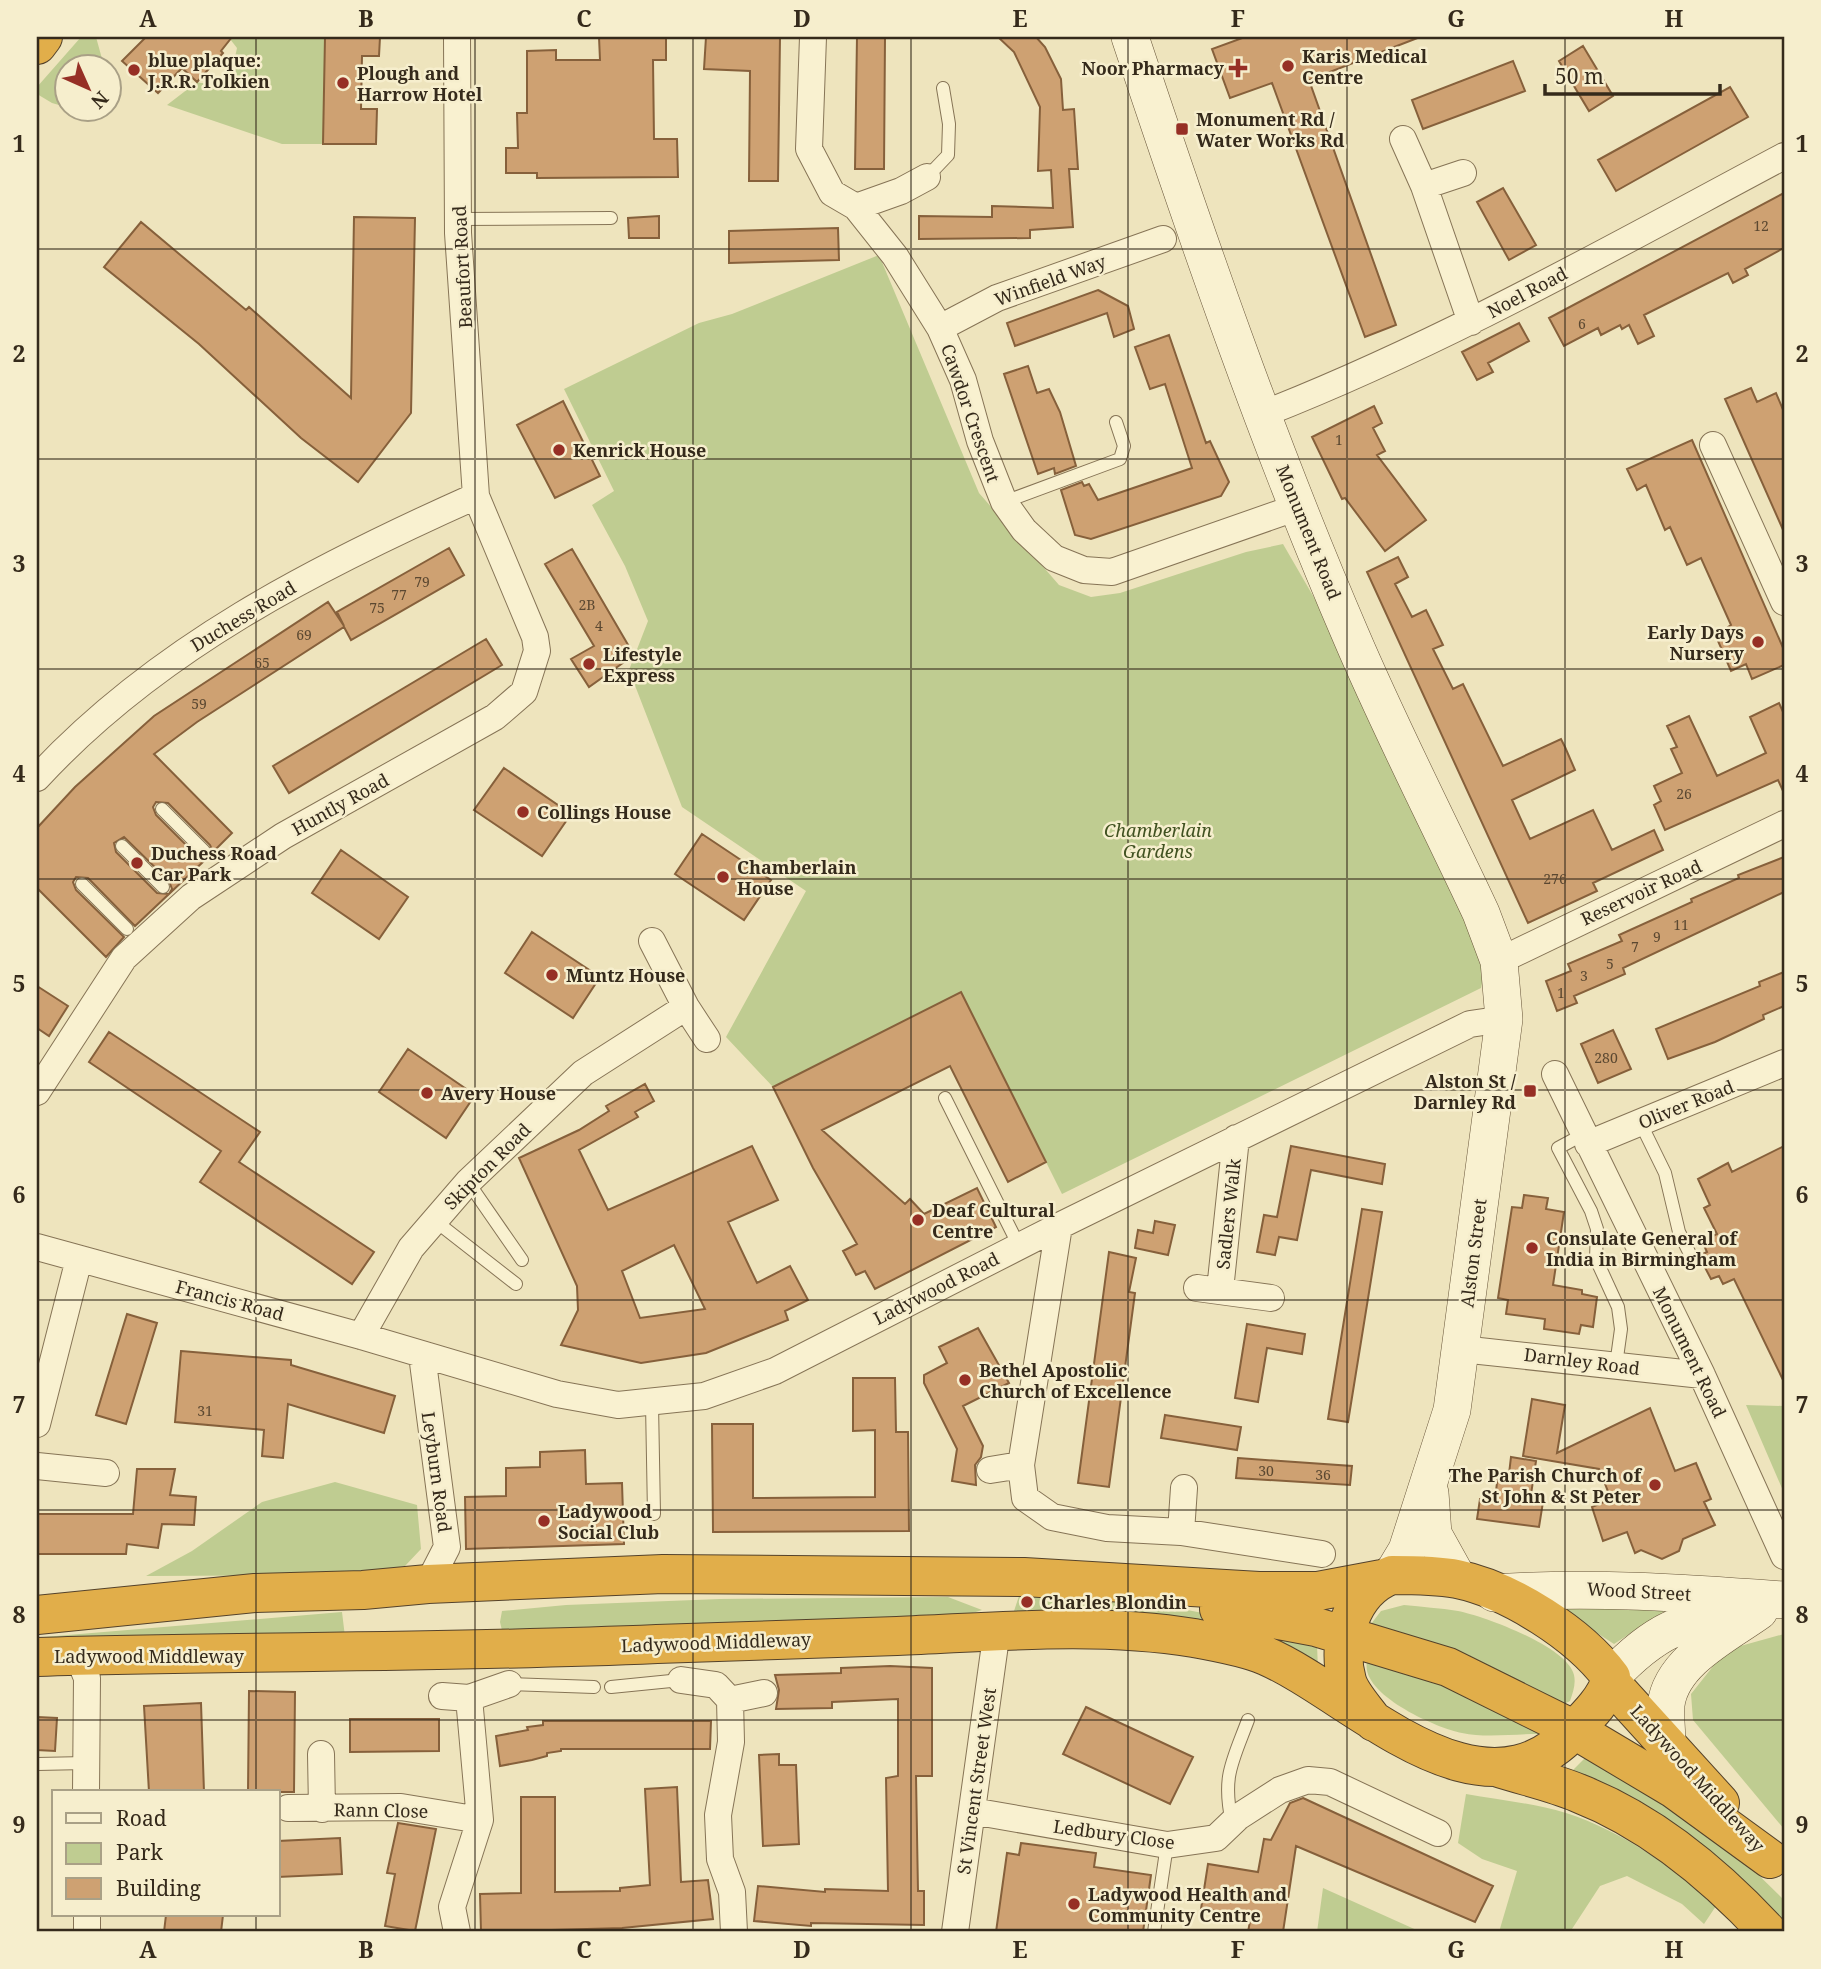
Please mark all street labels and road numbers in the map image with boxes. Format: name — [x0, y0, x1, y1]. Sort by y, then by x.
street label: Beaufort Road — [447, 205, 477, 329]
street label: Winfield Way — [991, 248, 1110, 311]
street label: Noel Road — [1483, 261, 1571, 323]
street label: Cawdor Crescent — [936, 341, 1006, 485]
street label: Monument Road — [1271, 461, 1347, 603]
street label: Duchess Road — [186, 575, 300, 657]
street label: Huntly Road — [287, 767, 393, 841]
street label: Reservoir Road — [1577, 853, 1705, 931]
street label: Oliver Road — [1635, 1074, 1737, 1134]
street label: Skipton Road — [438, 1117, 536, 1215]
street label: Sadlers Walk — [1210, 1157, 1246, 1271]
street label: Alston Street — [1454, 1197, 1492, 1309]
street label: Ladywood Road — [869, 1246, 1003, 1330]
street label: Francis Road — [173, 1274, 287, 1326]
street label: Monument Road — [1648, 1282, 1732, 1422]
street label: Darnley Road — [1523, 1342, 1641, 1380]
street label: Leyburn Road — [417, 1410, 457, 1534]
street label: Wood Street — [1586, 1576, 1692, 1606]
street label: Ladywood Middleway — [621, 1627, 812, 1657]
street label: Ladywood Middleway — [54, 1644, 245, 1668]
street label: St Vincent Street West — [951, 1686, 1001, 1876]
street label: Ladywood Middleway — [1626, 1699, 1771, 1857]
street label: Rann Close — [333, 1797, 429, 1823]
street label: Ledbury Close — [1052, 1814, 1176, 1854]

